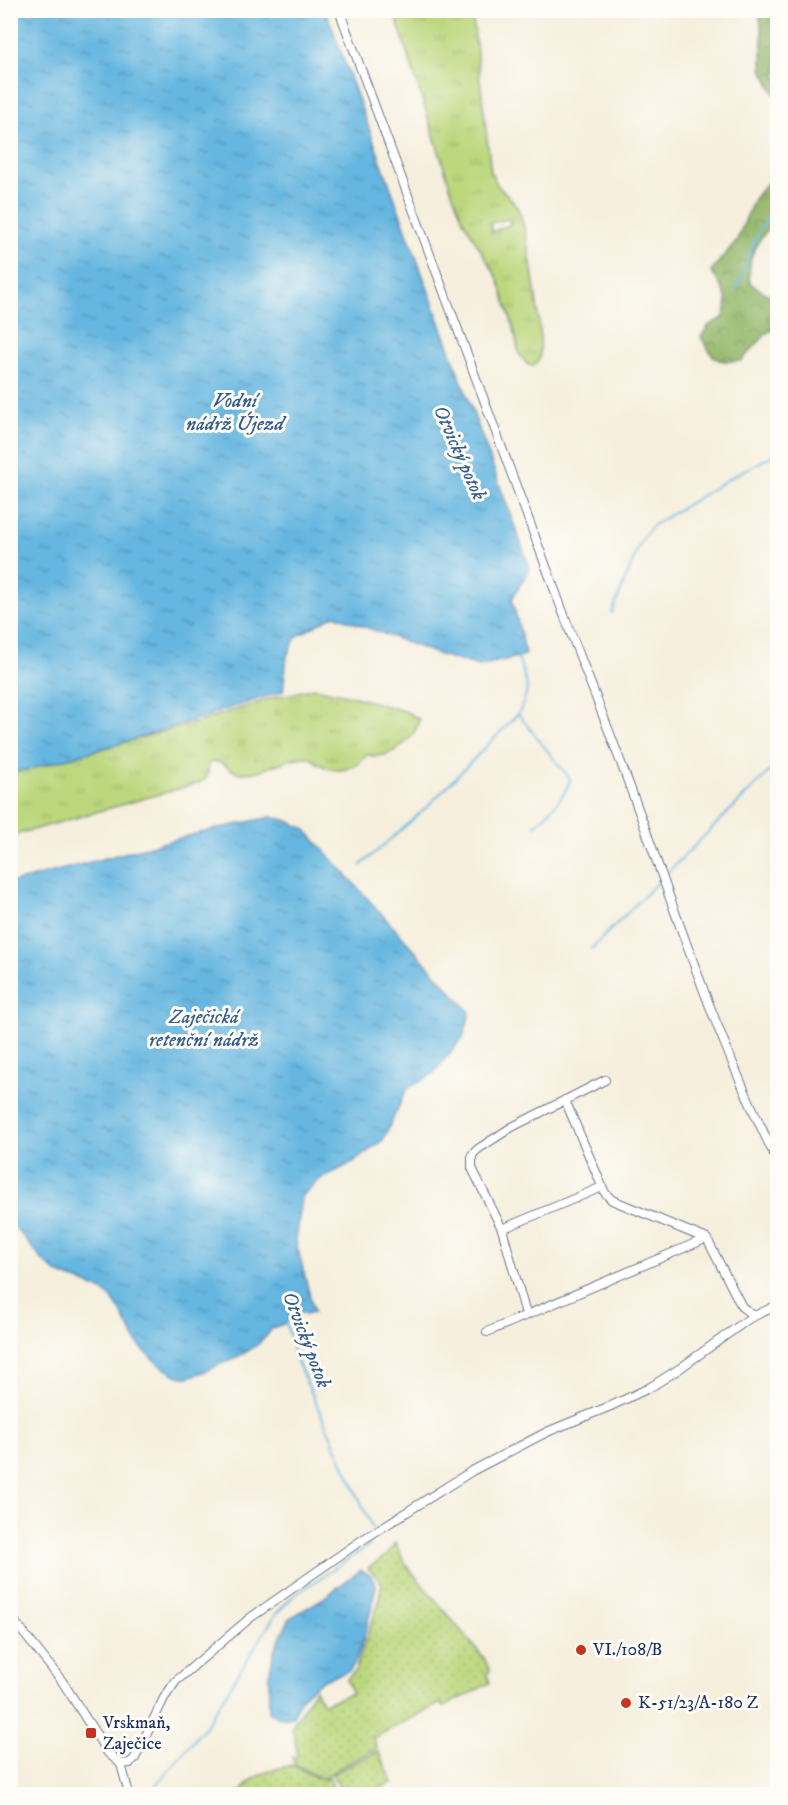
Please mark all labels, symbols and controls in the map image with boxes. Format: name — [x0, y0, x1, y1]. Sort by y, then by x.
water label: Vodní nádrž Újezd — [186, 389, 287, 437]
water label: Otvický potok — [427, 402, 491, 505]
water label: Zaječická retenční nádrž — [149, 1005, 259, 1053]
water label: Otvický potok — [276, 1288, 336, 1392]
place label: VI./108/B — [592, 1639, 663, 1661]
marker: VI./108/B — [574, 1643, 588, 1657]
place label: K-51/23/A-180 Z — [638, 1692, 759, 1714]
marker: K-51/23/A-180 Z — [619, 1696, 633, 1710]
place label: Vrskmaň, Zaječice — [102, 1712, 171, 1755]
marker: Vrskmaň, Zaječice — [84, 1726, 98, 1740]

